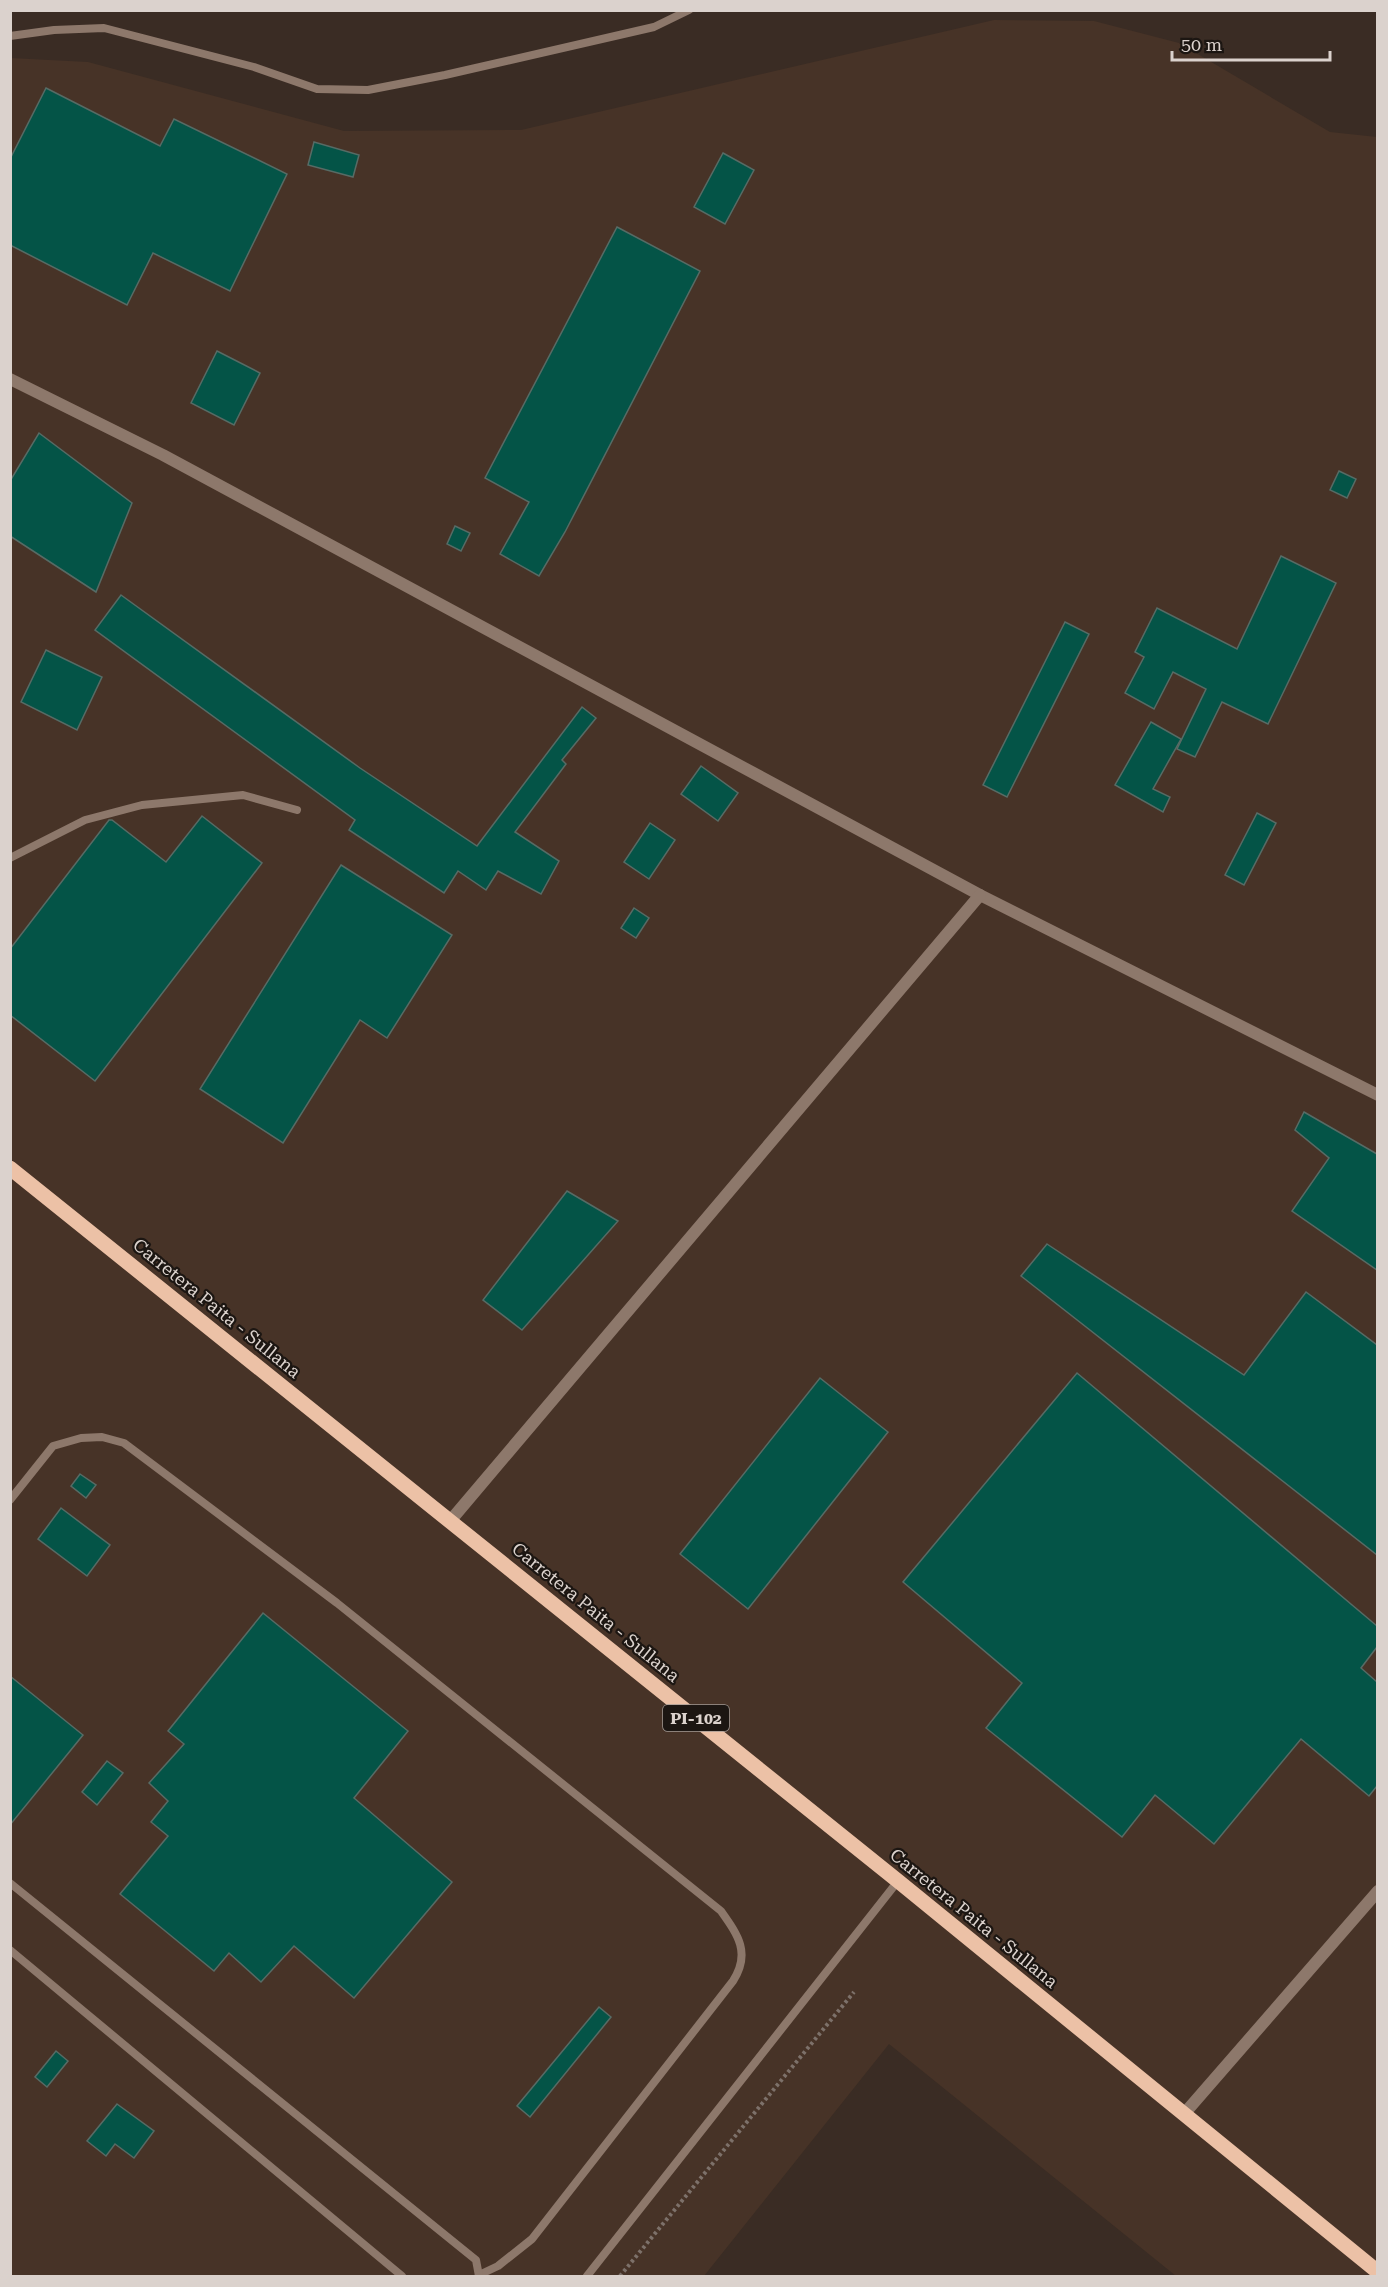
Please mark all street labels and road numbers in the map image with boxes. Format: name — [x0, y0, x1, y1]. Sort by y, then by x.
street label: Carretera Paita - Sullana — [129, 1234, 305, 1382]
street label: Carretera Paita - Sullana — [508, 1538, 684, 1686]
road number: PI-102 — [663, 1705, 729, 1731]
street label: Carretera Paita - Sullana — [886, 1844, 1062, 1992]

